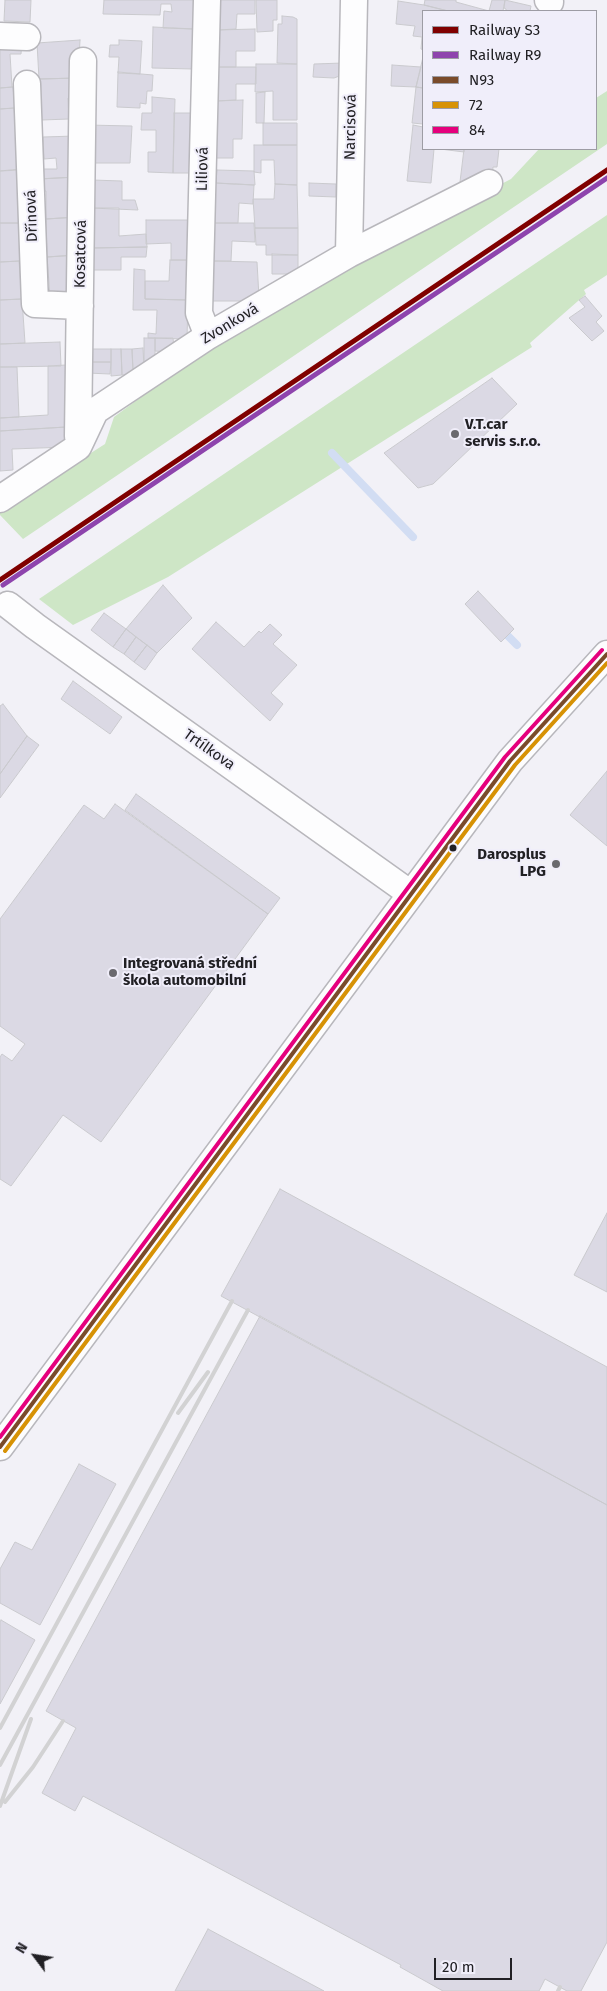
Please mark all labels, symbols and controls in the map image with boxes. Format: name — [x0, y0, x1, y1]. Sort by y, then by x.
legend — [422, 10, 597, 150]
text: Railway S3 — [469, 21, 540, 39]
text: Railway R9 — [469, 46, 541, 64]
text: N93 — [469, 71, 494, 89]
street label: Narcisová — [341, 94, 361, 160]
text: 72 — [469, 96, 483, 114]
text: 84 — [469, 121, 485, 139]
street label: Liliová — [194, 147, 212, 191]
street label: Dřínová — [22, 189, 42, 243]
street label: Kosatcová — [71, 220, 91, 288]
street label: Zvonková — [198, 300, 262, 348]
place label: V.T.car servis s.r.o. — [465, 416, 541, 451]
marker: V.T.car servis s.r.o. — [449, 428, 461, 440]
street label: Trtílkova — [180, 726, 238, 774]
unlabelled marker — [448, 843, 458, 853]
place label: Darosplus LPG — [477, 846, 546, 881]
marker: Darosplus LPG — [550, 858, 562, 870]
place label: Integrovaná střední škola automobilní — [123, 955, 257, 990]
marker: Integrovaná střední škola automobilní — [107, 967, 119, 979]
north arrow — [10, 1931, 60, 1981]
text: N — [12, 1940, 31, 1956]
scale bar — [437, 1948, 514, 1980]
text: 20 m — [442, 1958, 475, 1976]

